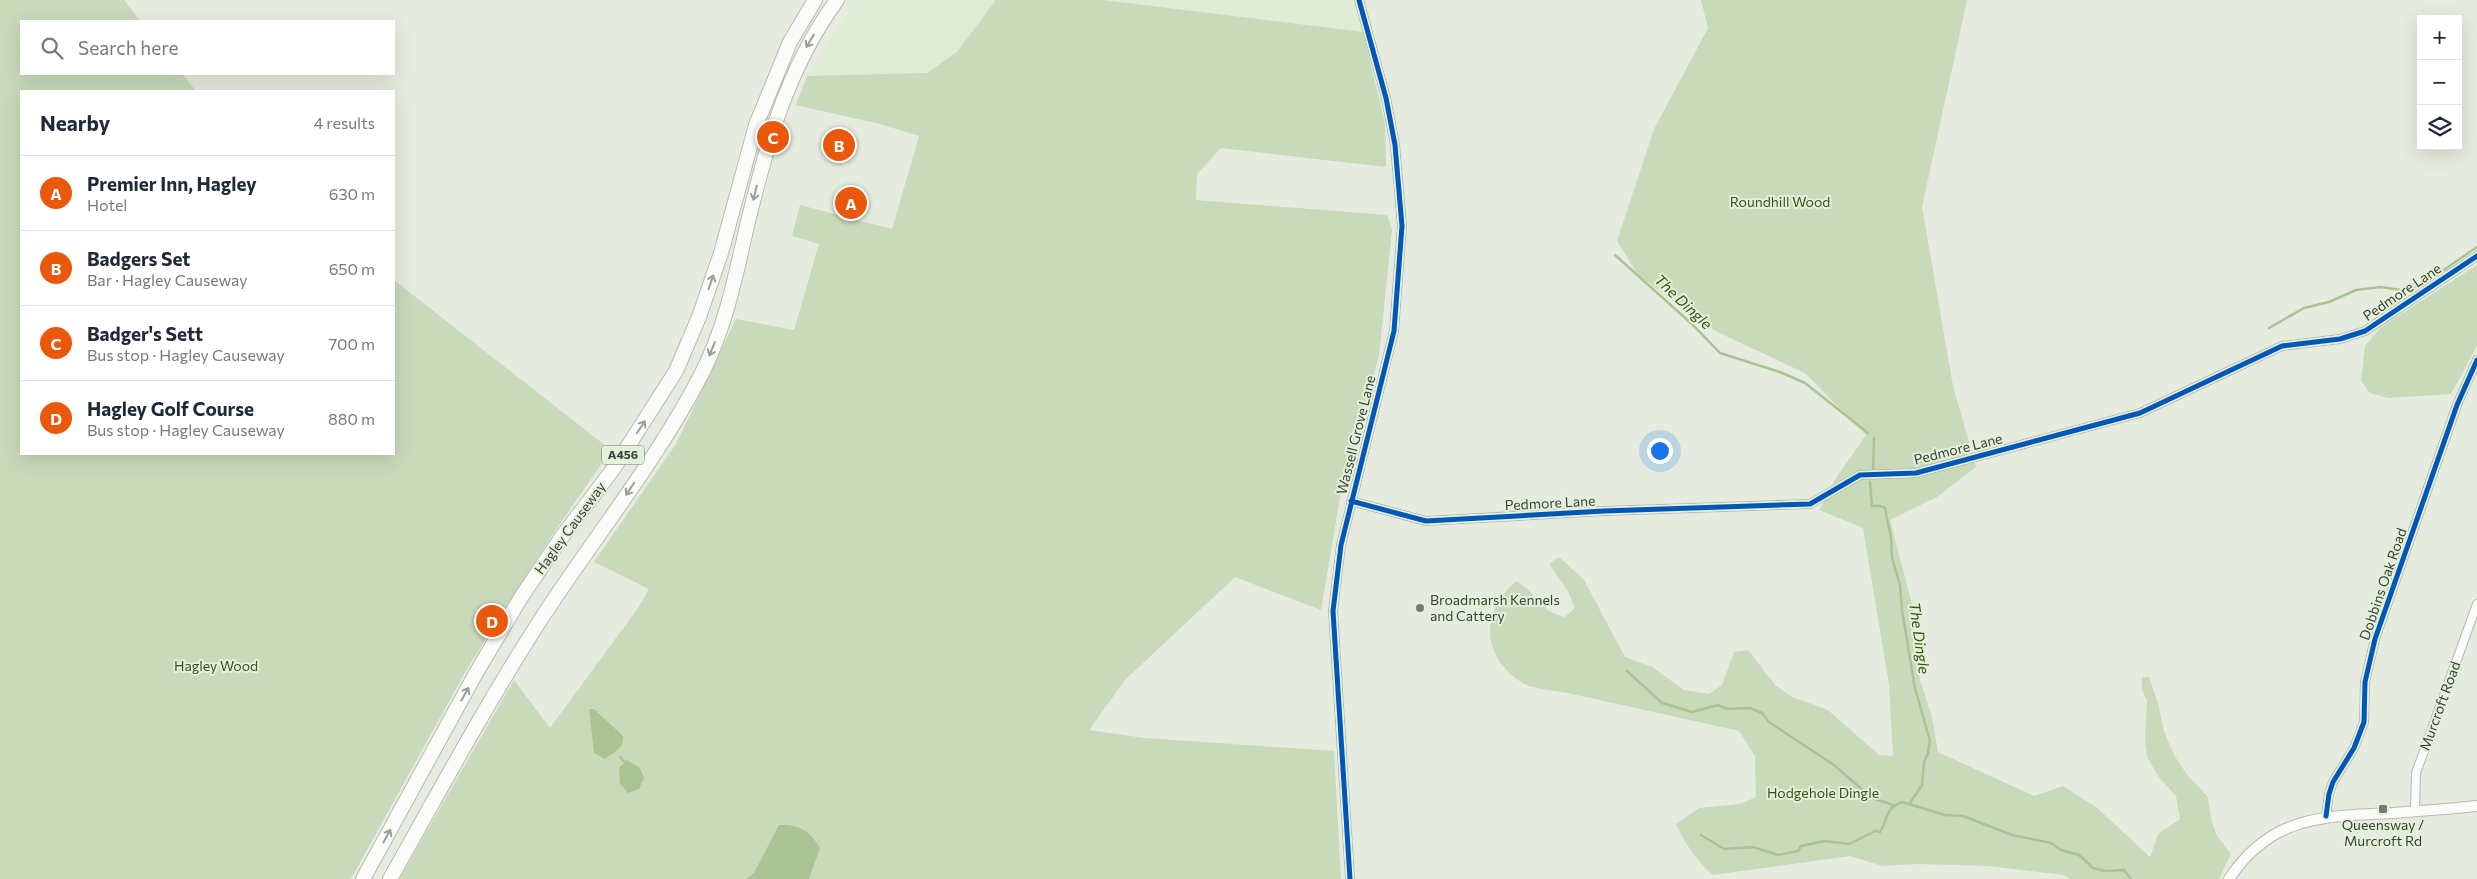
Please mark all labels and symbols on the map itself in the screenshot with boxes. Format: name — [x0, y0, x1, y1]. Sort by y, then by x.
one-way arrow — [805, 33, 815, 47]
pin: C — [757, 118, 789, 156]
pin: B — [823, 126, 855, 164]
one-way arrow — [750, 184, 759, 200]
pin: A — [835, 184, 867, 222]
park label: Roundhill Wood — [1730, 193, 1830, 210]
street label: Pedmore Lane — [2359, 259, 2444, 324]
water label: The Dingle — [1651, 270, 1716, 333]
one-way arrow — [707, 274, 717, 290]
one-way arrow — [707, 341, 716, 356]
street label: Wassell Grove Lane — [1332, 374, 1379, 496]
one-way arrow — [637, 421, 647, 435]
street label: Pedmore Lane — [1912, 429, 2004, 468]
your location — [1647, 438, 1673, 464]
road number: A456 — [602, 446, 644, 464]
street label: Hagley Causeway — [530, 478, 609, 577]
one-way arrow — [625, 482, 635, 496]
street label: Pedmore Lane — [1504, 492, 1596, 513]
street label: Dobbins Oak Road — [2355, 525, 2410, 642]
place label: Broadmarsh Kennels and Cattery — [1430, 591, 1560, 624]
water label: The Dingle — [1906, 601, 1934, 675]
pin: D — [476, 602, 508, 640]
marker: Broadmarsh Kennels and Cattery — [1414, 602, 1426, 614]
park label: Hagley Wood — [174, 657, 258, 674]
street label: Murcroft Road — [2416, 659, 2464, 753]
one-way arrow — [460, 687, 470, 701]
park label: Hodgehole Dingle — [1767, 784, 1879, 801]
marker: Queensway / Murcroft Rd — [2377, 803, 2389, 815]
place label: Queensway / Murcroft Rd — [2342, 816, 2424, 849]
one-way arrow — [382, 830, 392, 844]

